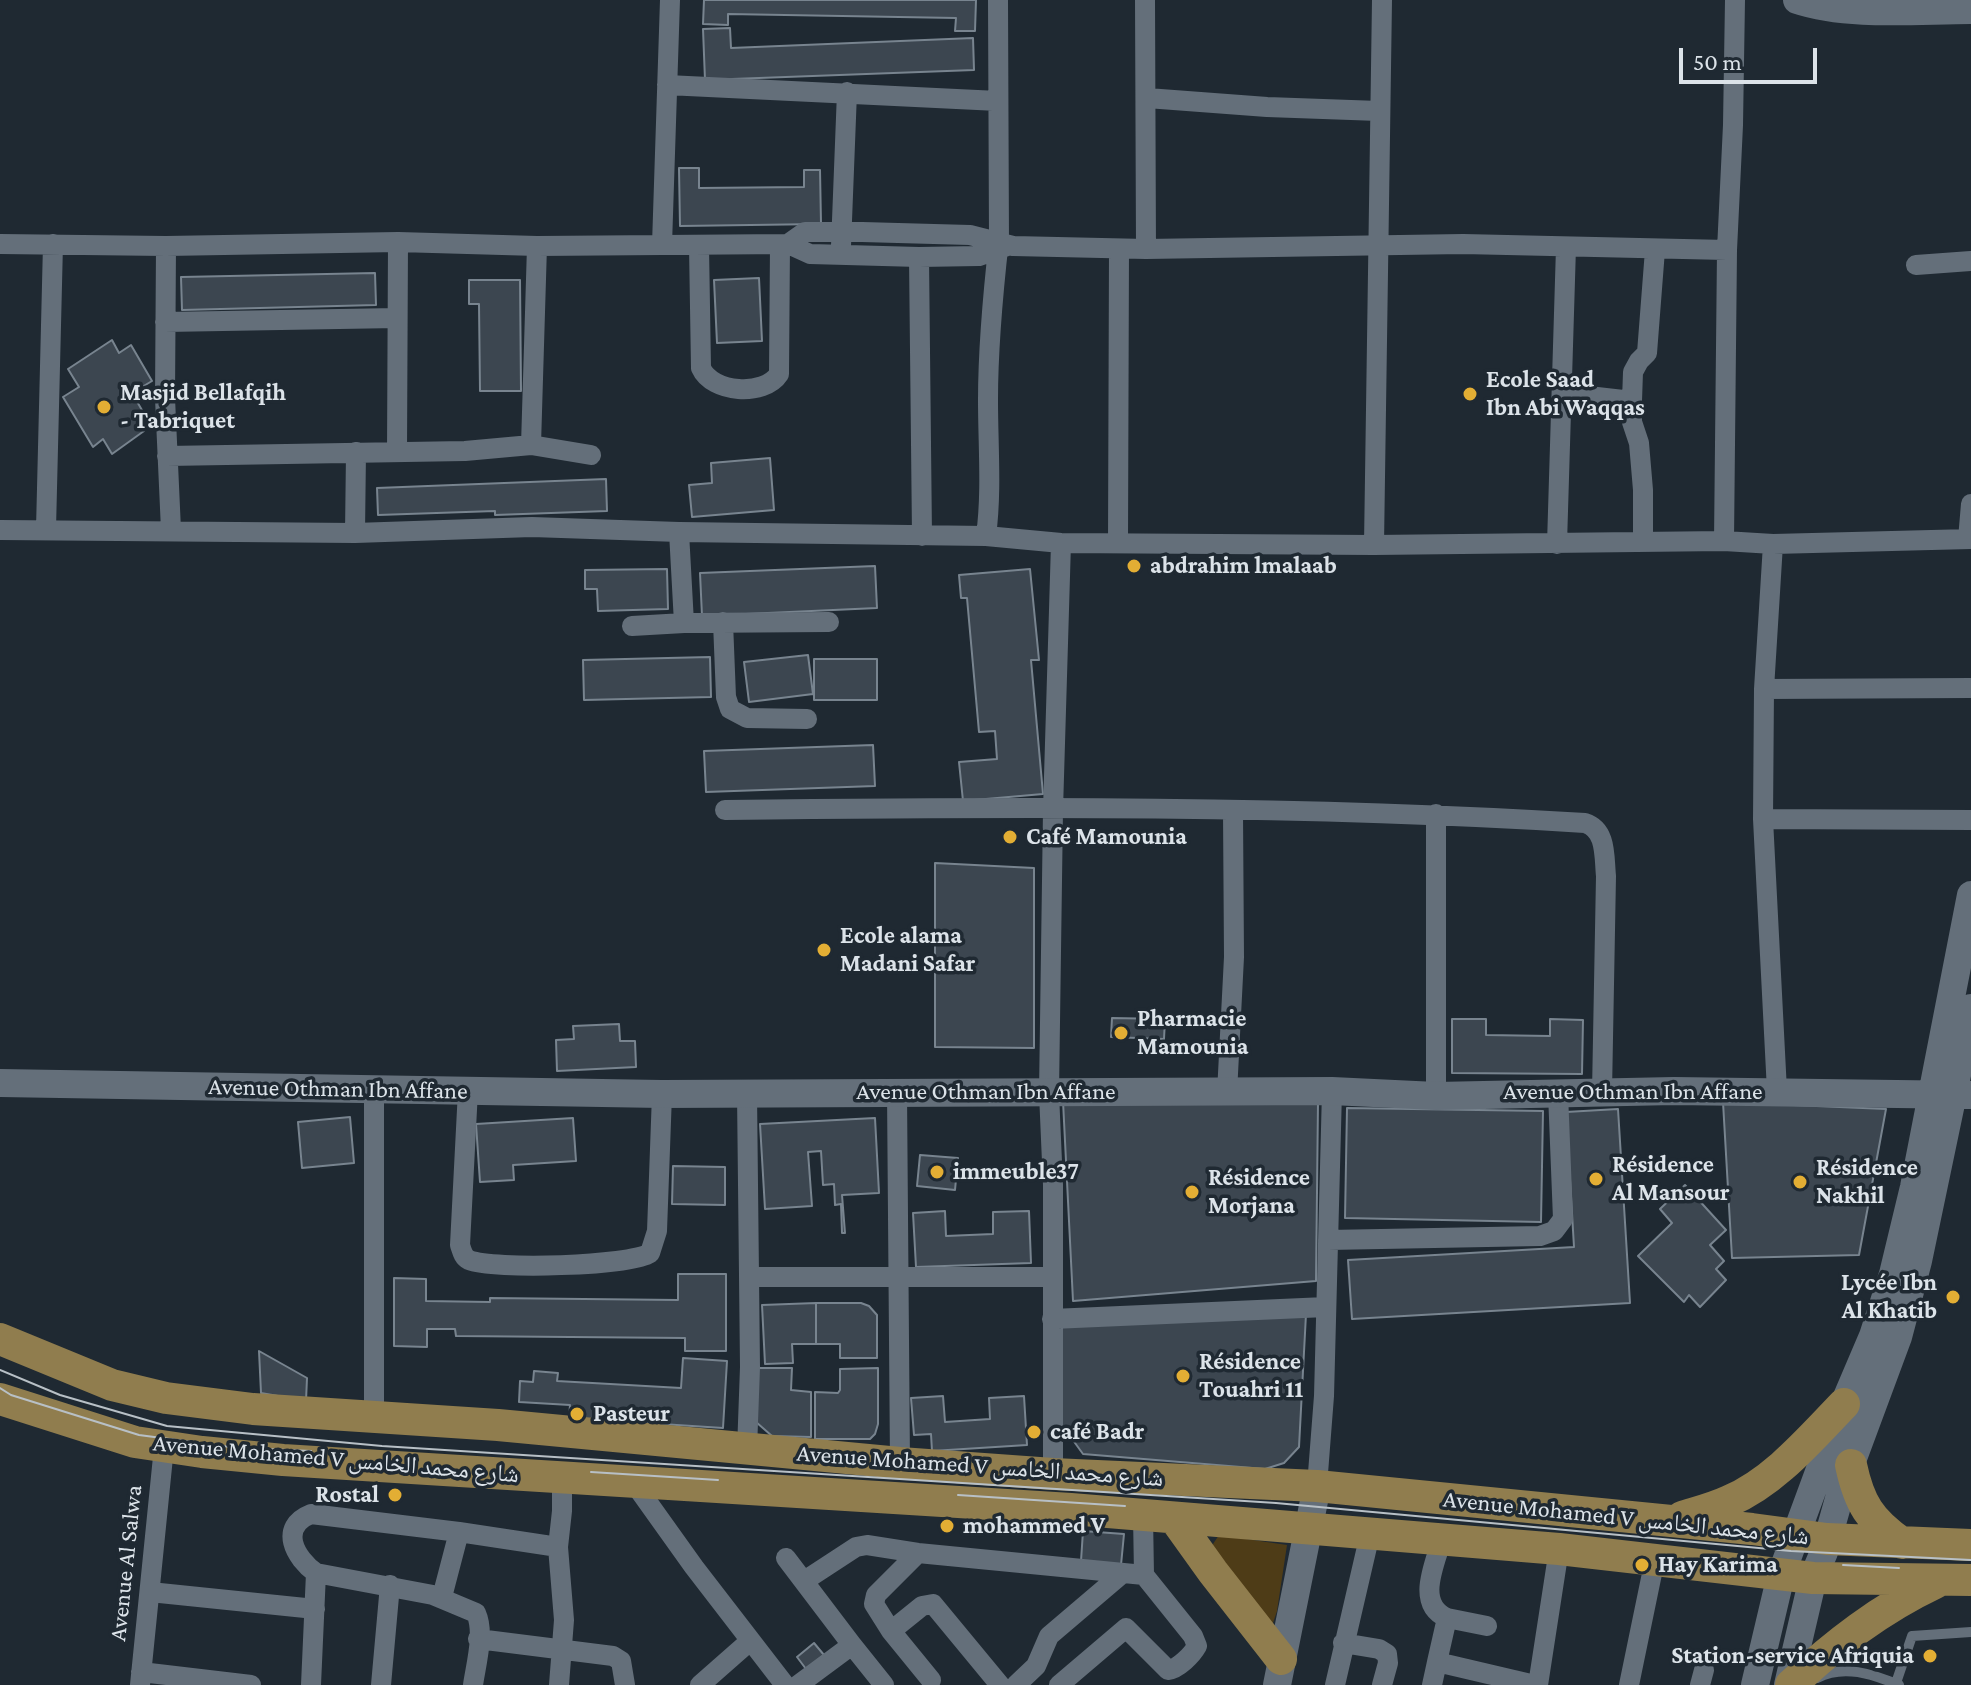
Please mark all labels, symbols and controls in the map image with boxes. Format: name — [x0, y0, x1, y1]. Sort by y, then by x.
scale bar — [1683, 32, 1821, 82]
text: 50 m — [1693, 48, 1742, 75]
place label: Ecole Saad Ibn Abi Waqqas — [1486, 366, 1645, 422]
place label: Masjid Bellafqih - Tabriquet — [120, 379, 286, 435]
marker: Ecole Saad Ibn Abi Waqqas — [1461, 385, 1479, 403]
marker: Masjid Bellafqih - Tabriquet — [95, 398, 113, 416]
place label: abdrahim lmalaab — [1150, 552, 1337, 580]
marker: abdrahim lmalaab — [1125, 557, 1143, 575]
place label: Café Mamounia — [1026, 823, 1187, 851]
marker: Café Mamounia — [1001, 828, 1019, 846]
place label: Ecole alama Madani Safar — [840, 922, 975, 978]
marker: Ecole alama Madani Safar — [815, 941, 833, 959]
place label: Pharmacie Mamounia — [1137, 1005, 1248, 1061]
marker: Pharmacie Mamounia — [1112, 1024, 1130, 1042]
street label: Avenue Othman Ibn Affane — [208, 1072, 468, 1106]
street label: Avenue Othman Ibn Affane — [856, 1078, 1116, 1106]
street label: Avenue Othman Ibn Affane — [1503, 1078, 1763, 1106]
place label: Résidence Al Mansour — [1612, 1151, 1730, 1207]
place label: Résidence Nakhil — [1816, 1154, 1918, 1210]
place label: immeuble37 — [953, 1158, 1079, 1186]
marker: immeuble37 — [928, 1163, 946, 1181]
place label: Résidence Morjana — [1208, 1164, 1310, 1220]
marker: Résidence Al Mansour — [1587, 1170, 1605, 1188]
marker: Résidence Nakhil — [1791, 1173, 1809, 1191]
marker: Résidence Morjana — [1183, 1183, 1201, 1201]
place label: Lycée Ibn Al Khatib — [1841, 1269, 1937, 1325]
marker: Lycée Ibn Al Khatib — [1944, 1288, 1962, 1306]
place label: Résidence Touahri 11 — [1199, 1348, 1303, 1404]
marker: Résidence Touahri 11 — [1174, 1367, 1192, 1385]
place label: Pasteur — [593, 1400, 670, 1428]
marker: Pasteur — [568, 1405, 586, 1423]
place label: café Badr — [1050, 1418, 1144, 1446]
marker: café Badr — [1025, 1423, 1043, 1441]
street label: Avenue Mohamed V شارع محمد الخامس — [152, 1429, 520, 1489]
street label: Avenue Mohamed V شارع محمد الخامس — [796, 1439, 1164, 1493]
place label: Rostal — [315, 1481, 379, 1509]
street label: Avenue Al Salwa — [103, 1483, 149, 1643]
street label: Avenue Mohamed V شارع محمد الخامس — [1442, 1484, 1810, 1552]
marker: Rostal — [386, 1486, 404, 1504]
place label: mohammed V — [963, 1512, 1105, 1540]
marker: mohammed V — [938, 1517, 956, 1535]
place label: Hay Karima — [1658, 1551, 1778, 1579]
marker: Hay Karima — [1633, 1556, 1651, 1574]
place label: Station-service Afriquia — [1671, 1642, 1914, 1670]
marker: Station-service Afriquia — [1921, 1647, 1939, 1665]

